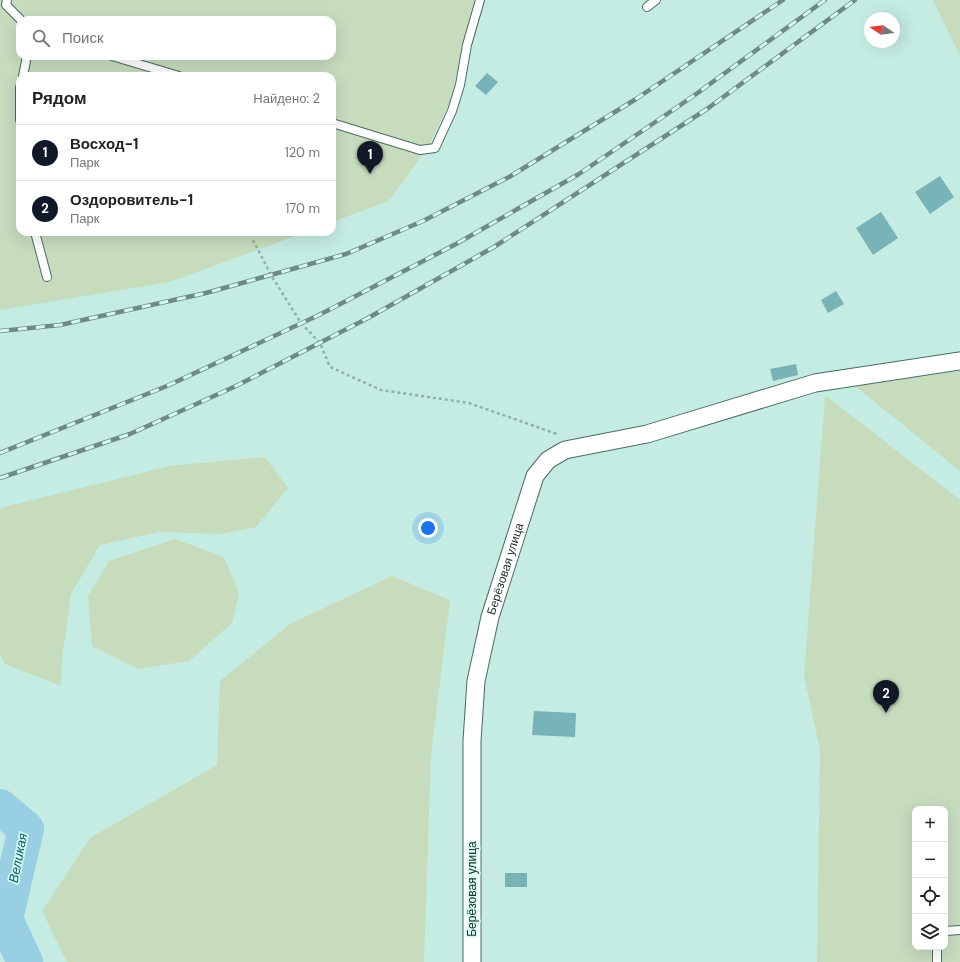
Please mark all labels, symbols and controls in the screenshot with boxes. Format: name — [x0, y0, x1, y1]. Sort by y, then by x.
north arrow — [864, 12, 900, 48]
search box — [16, 16, 336, 60]
icon: search — [30, 27, 52, 49]
text: Поиск — [62, 28, 104, 48]
text: Рядом — [32, 87, 87, 109]
text: Найдено: 2 — [253, 90, 320, 107]
text: Восход-1 — [70, 134, 139, 154]
pin: 1 — [357, 141, 383, 174]
text: 1 — [43, 144, 47, 161]
text: 120 m — [285, 144, 320, 161]
text: Парк — [70, 154, 100, 171]
text: Оздоровитель-1 — [70, 190, 193, 210]
text: 2 — [41, 200, 49, 217]
text: 170 m — [285, 200, 320, 217]
text: Парк — [70, 210, 100, 227]
your location — [418, 518, 438, 538]
street label: Берёзовая улица — [483, 521, 528, 617]
pin: 2 — [873, 680, 899, 713]
map controls — [912, 806, 948, 950]
button: + — [912, 806, 948, 842]
water label: Великая — [5, 832, 31, 884]
street label: Берёзовая улица — [464, 841, 480, 937]
button: − — [912, 842, 948, 878]
button: locate — [912, 878, 948, 914]
button: layers — [912, 914, 948, 950]

